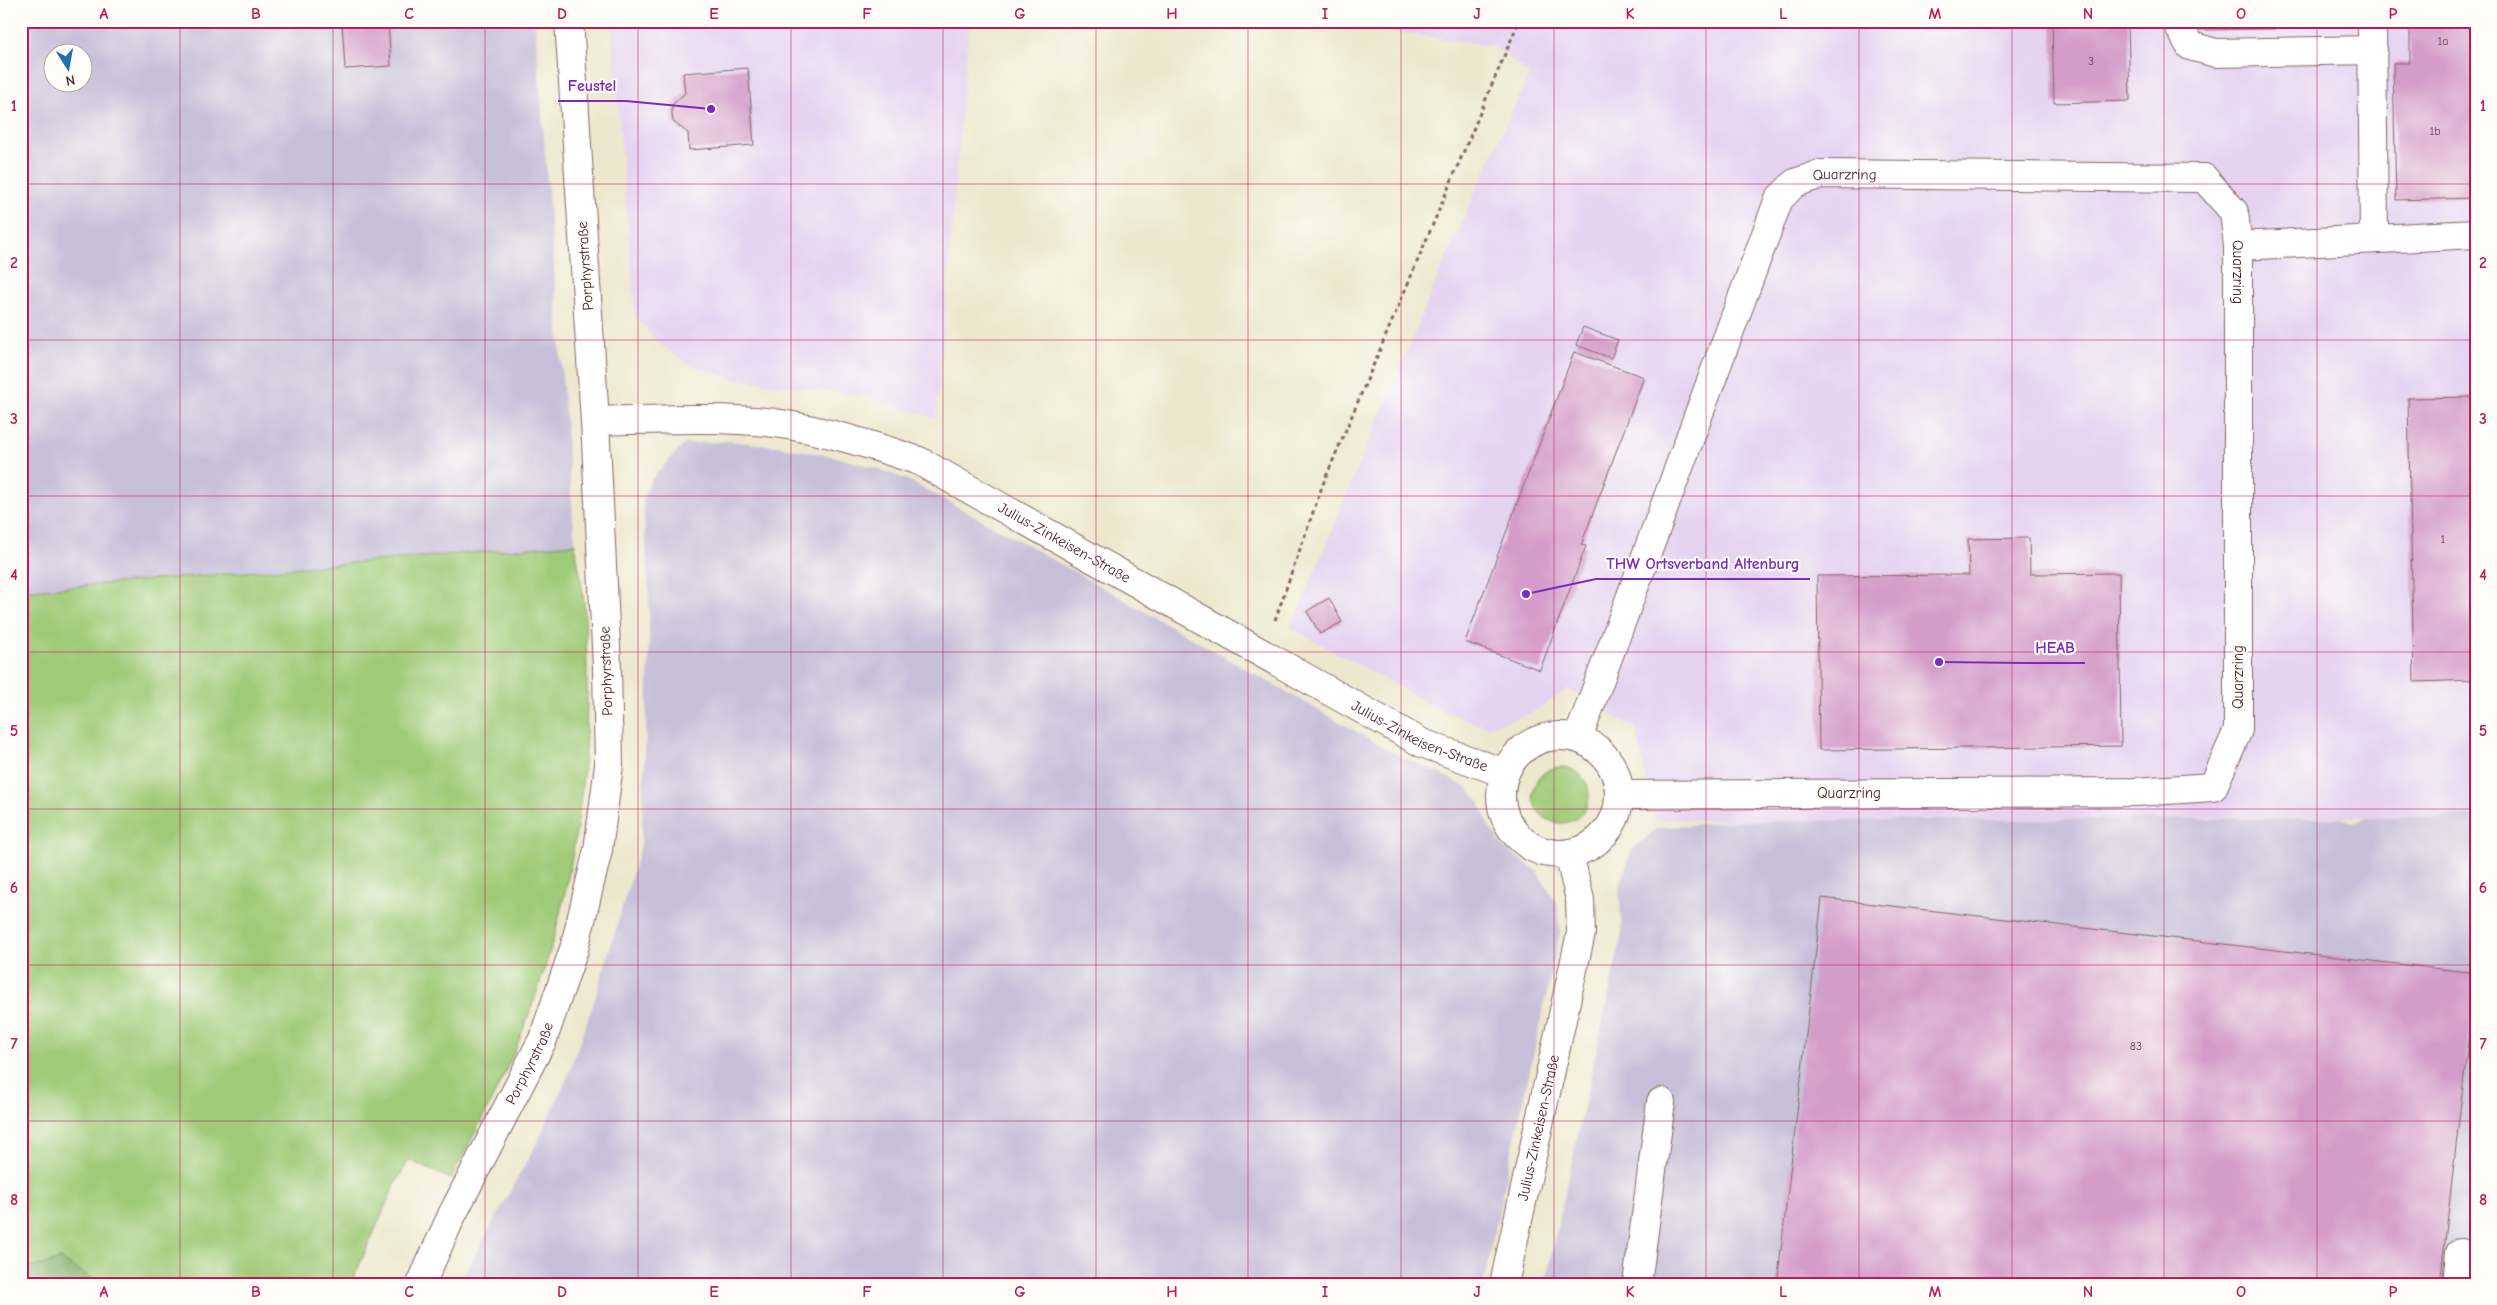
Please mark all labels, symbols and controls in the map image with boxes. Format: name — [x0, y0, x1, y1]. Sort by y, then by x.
text: A — [100, 5, 109, 23]
text: B — [251, 5, 261, 23]
text: C — [404, 5, 414, 23]
text: D — [557, 5, 567, 23]
text: E — [709, 5, 719, 23]
text: F — [862, 5, 872, 23]
text: G — [1014, 5, 1026, 23]
text: H — [1166, 5, 1178, 23]
text: I — [1322, 5, 1328, 23]
text: J — [1473, 5, 1481, 23]
text: K — [1625, 5, 1635, 23]
text: L — [1779, 5, 1787, 23]
text: M — [1929, 5, 1942, 23]
text: N — [2083, 5, 2093, 23]
text: O — [2236, 5, 2246, 23]
text: P — [2389, 5, 2398, 23]
house number: 1a — [2438, 34, 2448, 48]
north arrow — [42, 42, 92, 92]
house number: 3 — [2088, 54, 2094, 68]
callout: Feustel — [558, 70, 626, 101]
text: N — [64, 71, 76, 89]
text: Feustel — [568, 77, 616, 95]
text: 1 — [11, 97, 17, 115]
text: 1 — [2480, 97, 2486, 115]
house number: 1b — [2429, 124, 2441, 138]
street label: Quarzring — [1810, 165, 1877, 185]
street label: Porphyrstraße — [573, 220, 597, 311]
street label: Quarzring — [2228, 239, 2247, 304]
text: 2 — [10, 254, 18, 272]
text: 2 — [2479, 254, 2487, 272]
text: 3 — [10, 410, 18, 428]
text: 3 — [2479, 410, 2487, 428]
street label: Julius-Zinkeisen-Straße — [995, 498, 1134, 587]
house number: 1 — [2441, 532, 2446, 546]
callout: THW Ortsverband Altenburg — [1596, 548, 1810, 579]
text: THW Ortsverband Altenburg — [1606, 555, 1800, 573]
text: 4 — [10, 566, 18, 584]
text: 4 — [2479, 566, 2487, 584]
street label: Porphyrstraße — [595, 625, 617, 716]
callout: HEAB — [2025, 632, 2085, 663]
text: HEAB — [2035, 639, 2075, 657]
street label: Quarzring — [2229, 645, 2247, 709]
street label: Julius-Zinkeisen-Straße — [1348, 696, 1491, 776]
text: 5 — [10, 722, 18, 740]
text: 5 — [2479, 722, 2487, 740]
street label: Quarzring — [1817, 784, 1881, 802]
text: 6 — [10, 879, 18, 897]
text: 6 — [2479, 879, 2487, 897]
street label: Porphyrstraße — [502, 1019, 557, 1108]
text: 7 — [10, 1035, 18, 1053]
text: 7 — [2479, 1035, 2487, 1053]
house number: 83 — [2130, 1039, 2142, 1053]
street label: Julius-Zinkeisen-Straße — [1514, 1053, 1563, 1202]
text: 8 — [10, 1191, 18, 1209]
text: 8 — [2479, 1191, 2487, 1209]
text: A — [100, 1283, 109, 1301]
text: B — [251, 1283, 261, 1301]
text: C — [404, 1283, 414, 1301]
text: D — [557, 1283, 567, 1301]
text: E — [709, 1283, 719, 1301]
text: F — [862, 1283, 872, 1301]
text: G — [1014, 1283, 1026, 1301]
text: H — [1166, 1283, 1178, 1301]
text: I — [1322, 1283, 1328, 1301]
text: J — [1473, 1283, 1481, 1301]
text: K — [1625, 1283, 1635, 1301]
text: L — [1779, 1283, 1787, 1301]
text: M — [1929, 1283, 1942, 1301]
text: N — [2083, 1283, 2093, 1301]
text: O — [2236, 1283, 2246, 1301]
text: P — [2389, 1283, 2398, 1301]

